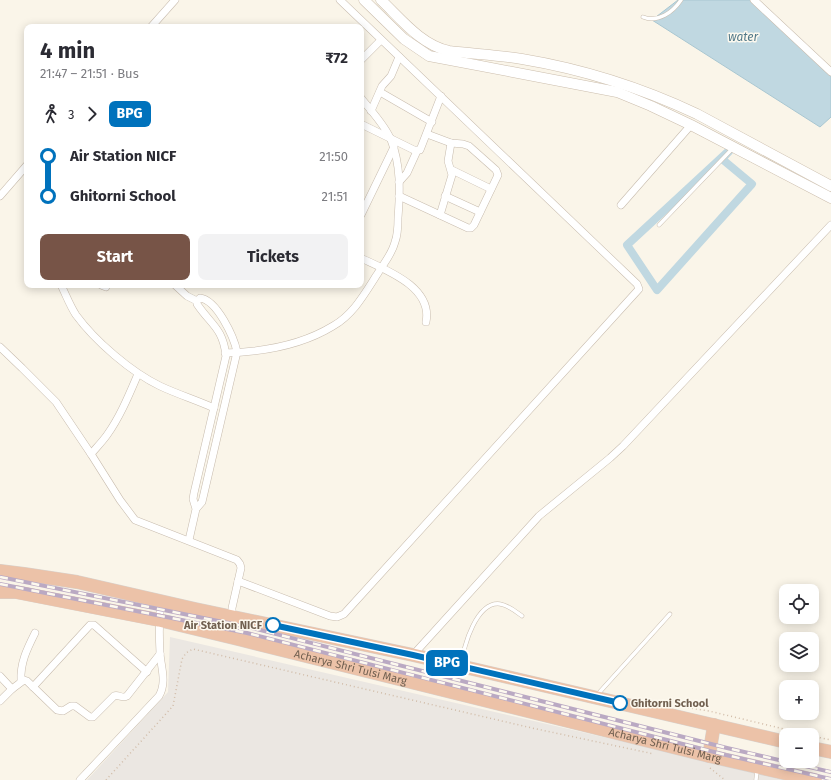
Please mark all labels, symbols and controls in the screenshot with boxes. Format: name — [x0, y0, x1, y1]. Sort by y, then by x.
water label: water — [728, 30, 759, 44]
text: 4 min — [40, 37, 95, 64]
text: ₹72 — [325, 49, 348, 67]
text: 21:47 – 21:51 · Bus — [40, 66, 139, 81]
icon: walk — [40, 103, 62, 125]
icon: forward — [81, 103, 103, 125]
text: BPG — [117, 105, 143, 122]
text: 3 — [68, 107, 75, 122]
text: Air Station NICF — [70, 147, 176, 165]
text: 21:50 — [319, 149, 348, 164]
text: Ghitorni School — [70, 187, 176, 205]
text: 21:51 — [322, 189, 348, 204]
button: Start — [40, 234, 190, 280]
button: Tickets — [198, 234, 348, 280]
map controls — [779, 584, 819, 768]
button: locate — [779, 584, 819, 624]
marker: Air Station NICF — [265, 617, 281, 633]
place label: Air Station NICF — [183, 619, 263, 632]
button: layers — [779, 632, 819, 672]
street label: Acharya Shri Tulsi Marg — [293, 647, 409, 687]
line badge: BPG — [424, 650, 470, 676]
text: BPG — [434, 654, 460, 671]
button: + — [779, 680, 819, 720]
marker: Ghitorni School — [612, 695, 628, 711]
place label: Ghitorni School — [631, 697, 709, 710]
street label: Acharya Shri Tulsi Marg — [607, 725, 723, 765]
button: − — [779, 728, 819, 768]

